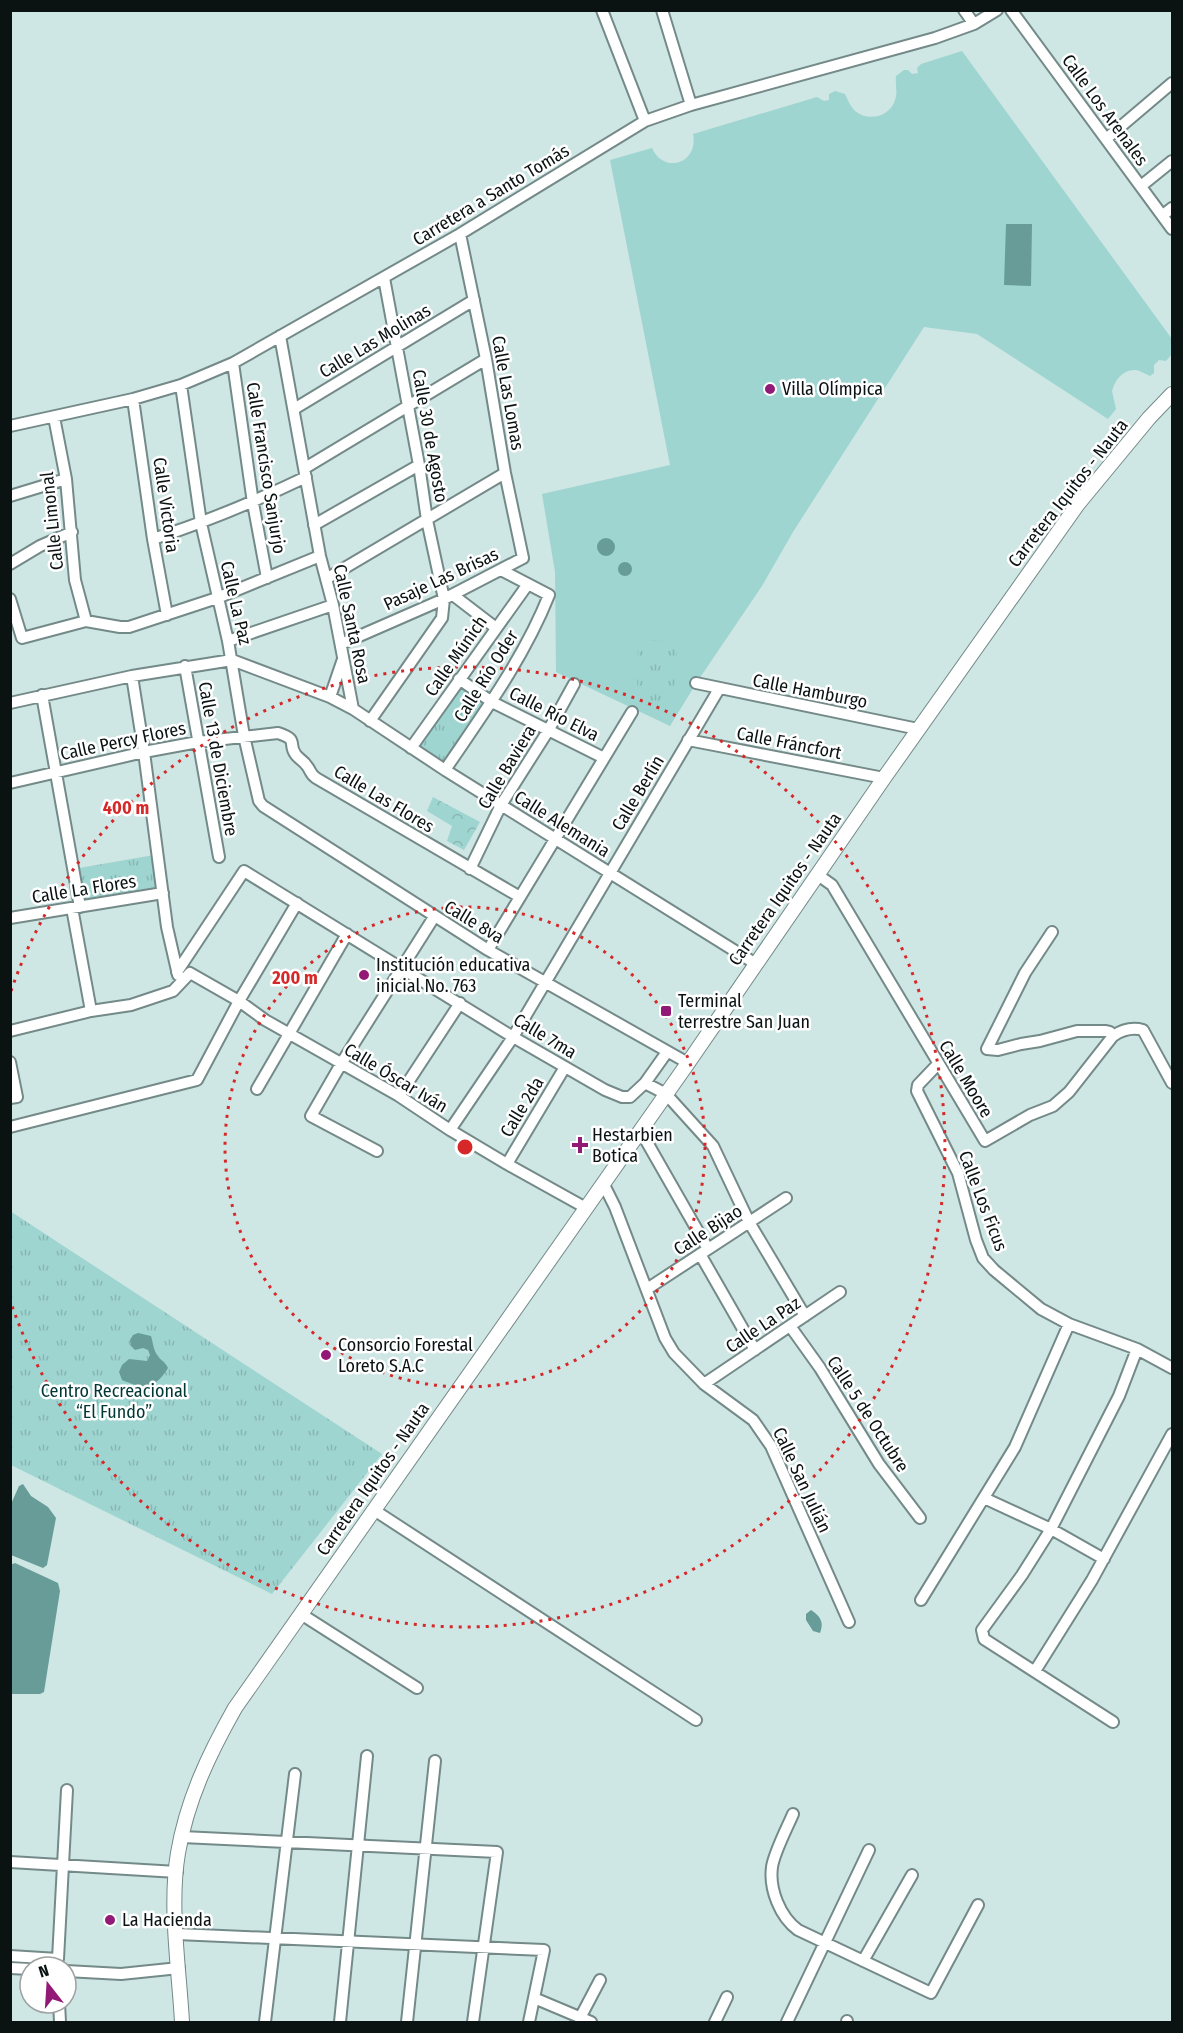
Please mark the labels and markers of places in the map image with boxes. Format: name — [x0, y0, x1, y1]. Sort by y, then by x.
place label: Villa Olímpica — [782, 378, 883, 400]
marker: Villa Olímpica — [763, 382, 777, 396]
place label: Institución educativa inicial No. 763 — [376, 954, 531, 997]
marker: Institución educativa inicial No. 763 — [357, 968, 371, 982]
place label: Terminal terrestre San Juan — [678, 990, 810, 1033]
marker: Terminal terrestre San Juan — [659, 1004, 673, 1018]
place label: Hestarbien Botica — [592, 1124, 673, 1167]
centre of rings — [455, 1137, 475, 1157]
marker: Hestarbien Botica — [573, 1138, 587, 1152]
place label: Consorcio Forestal Loreto S.A.C — [338, 1334, 473, 1377]
marker: Consorcio Forestal Loreto S.A.C — [319, 1348, 333, 1362]
place label: La Hacienda — [122, 1909, 212, 1931]
marker: La Hacienda — [103, 1913, 117, 1927]

